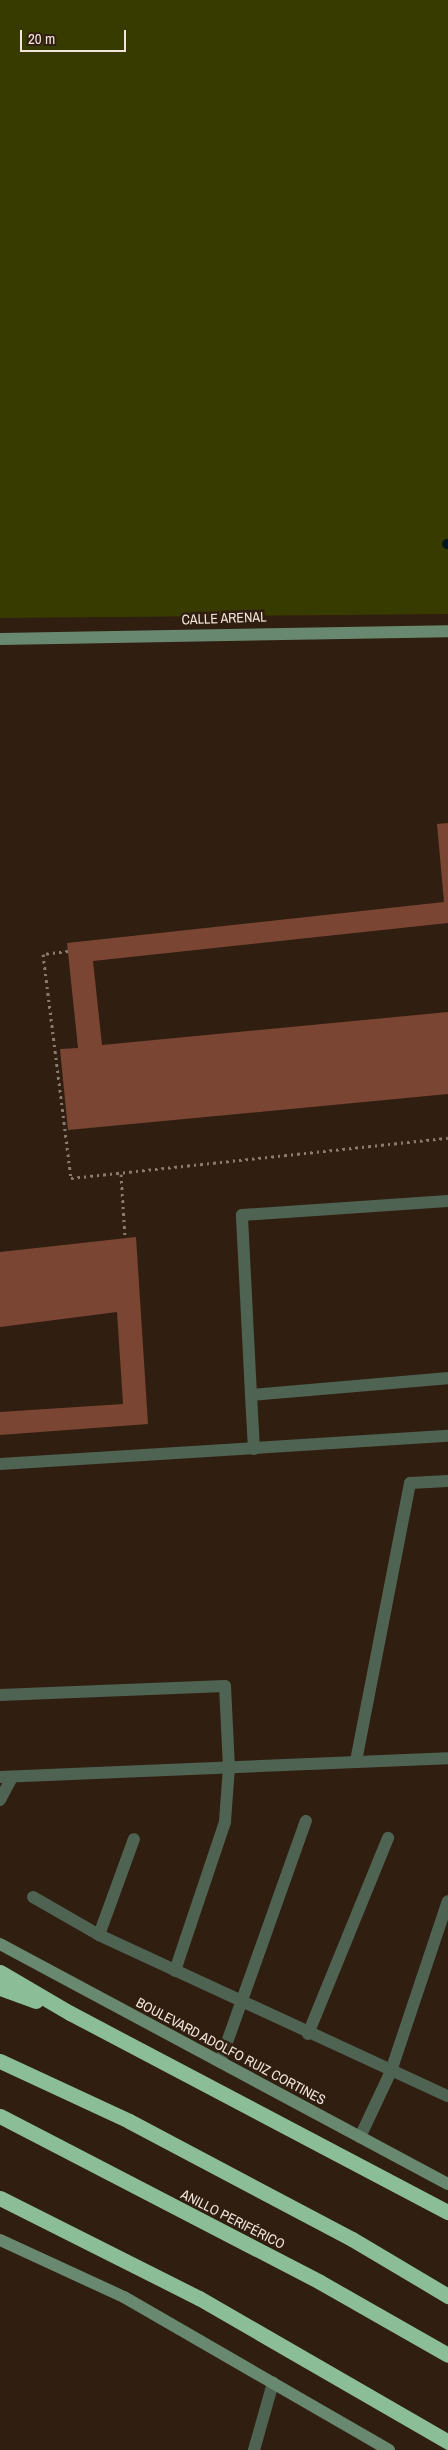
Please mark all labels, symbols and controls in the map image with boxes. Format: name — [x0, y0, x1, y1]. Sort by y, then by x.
scale bar — [22, 20, 129, 52]
text: 20 m — [28, 28, 55, 49]
street label: CALLE ARENAL — [181, 608, 267, 628]
street label: BOULEVARD ADOLFO RUIZ CORTINES — [133, 1994, 329, 2108]
street label: ANILLO PERIFÉRICO — [178, 2186, 288, 2252]

